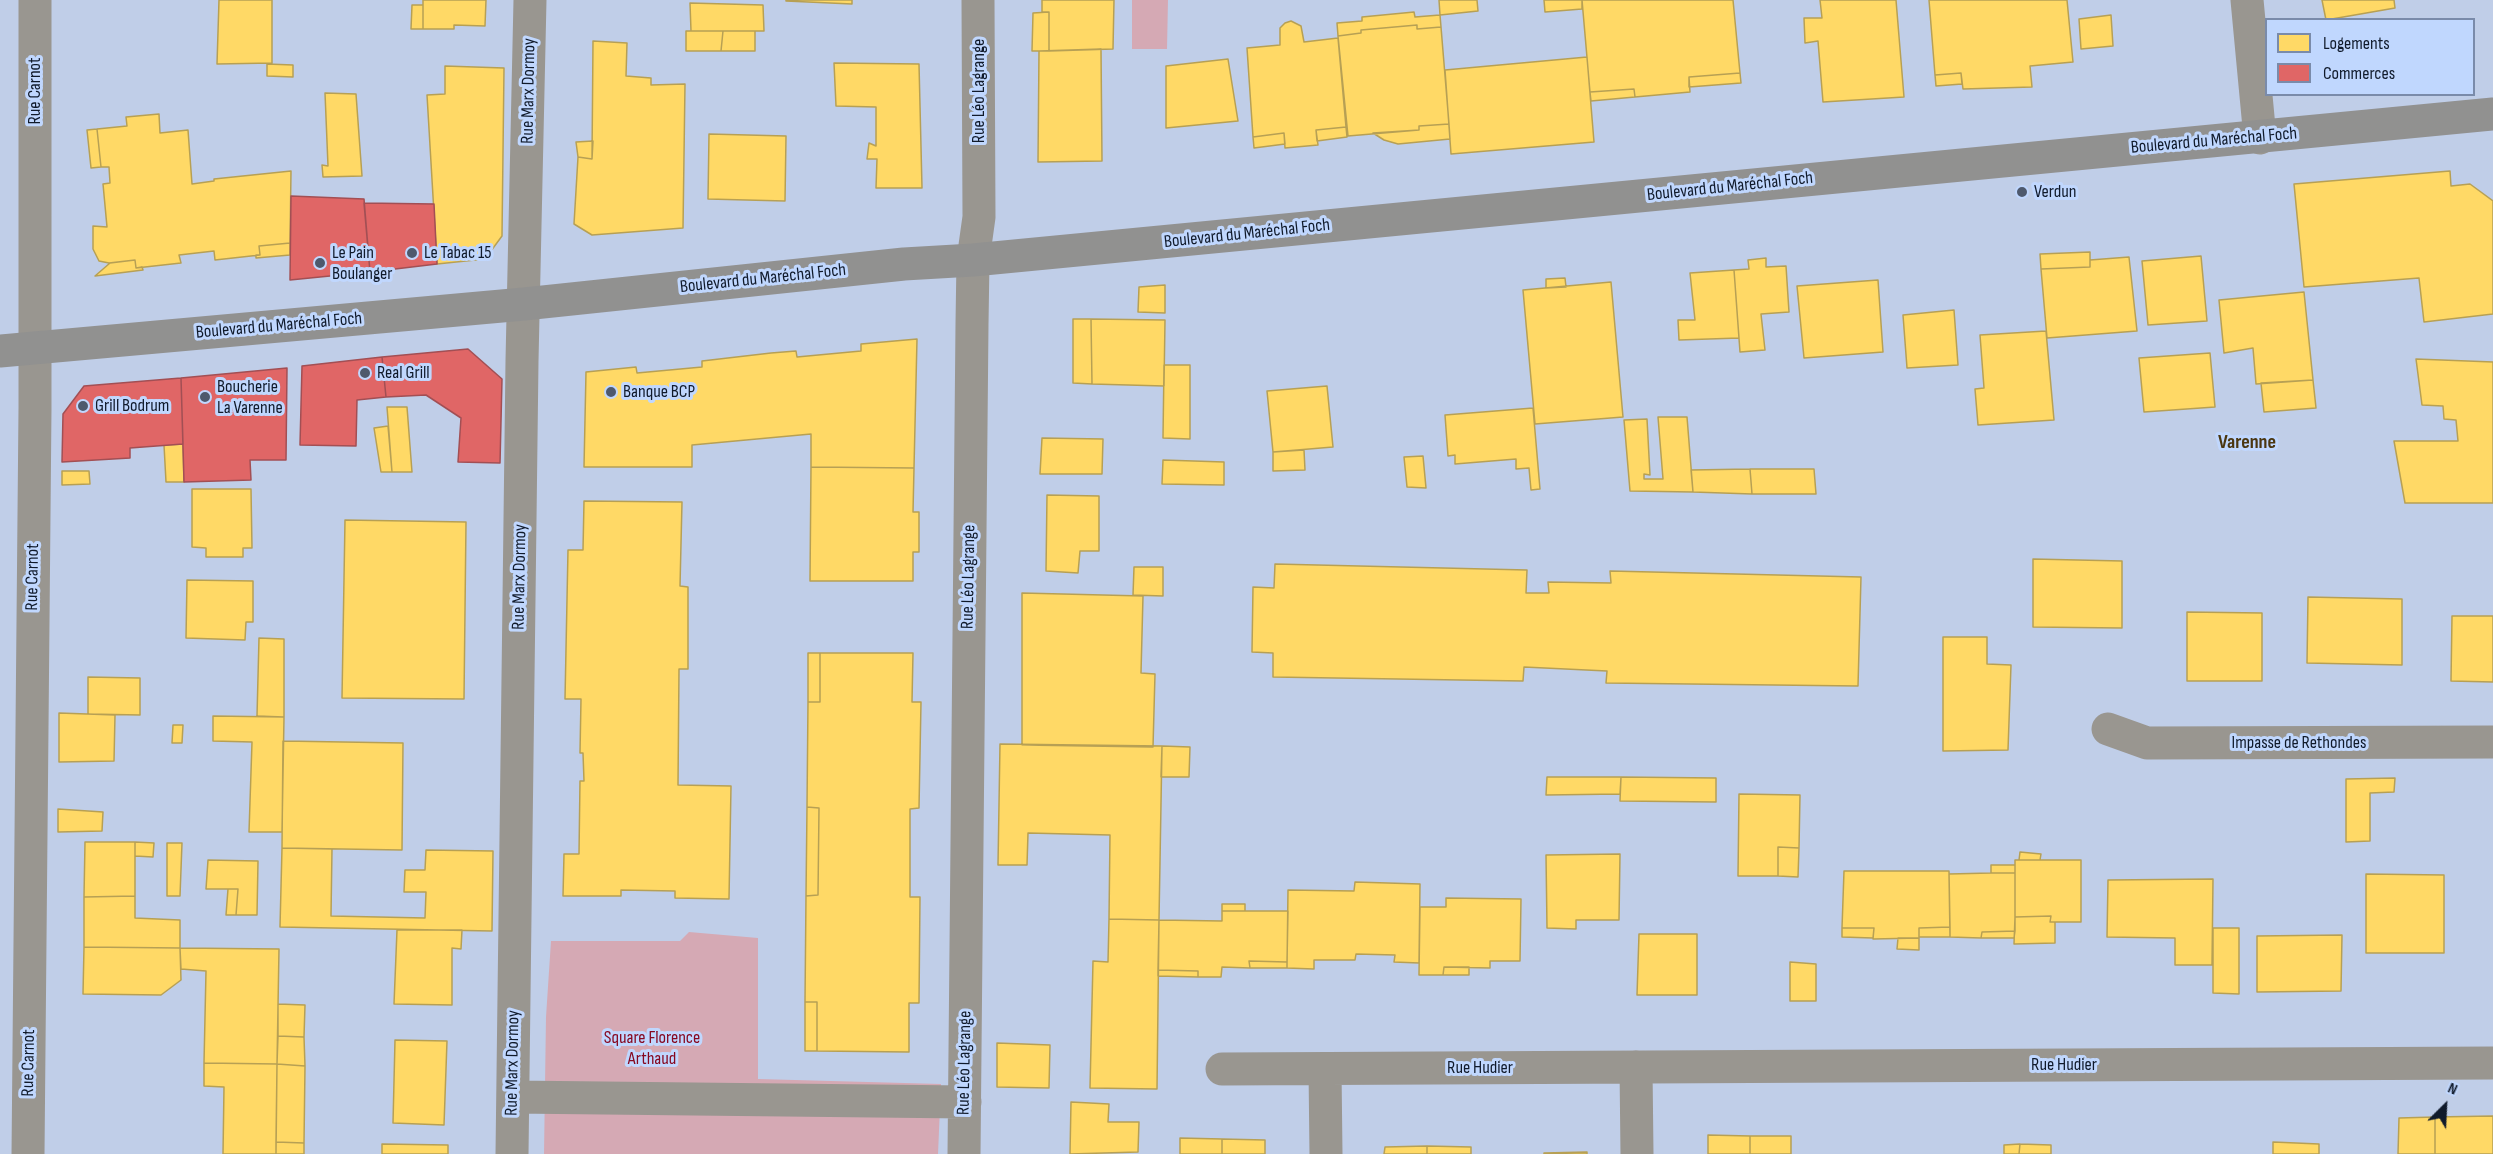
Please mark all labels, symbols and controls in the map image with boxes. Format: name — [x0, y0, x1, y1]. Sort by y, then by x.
legend — [2265, 18, 2475, 96]
text: Logements — [2323, 33, 2390, 54]
street label: Rue Marx Dormoy — [517, 38, 541, 144]
street label: Rue Léo Lagrange — [968, 39, 990, 143]
street label: Rue Carnot — [24, 57, 46, 125]
text: Commerces — [2323, 63, 2395, 84]
street label: Boulevard du Maréchal Foch — [2130, 123, 2298, 159]
street label: Boulevard du Maréchal Foch — [1646, 168, 1814, 206]
place label: Verdun — [2034, 181, 2076, 203]
marker: Verdun — [2015, 185, 2029, 199]
street label: Boulevard du Maréchal Foch — [1163, 215, 1331, 253]
place label: Le Pain Boulanger — [332, 242, 392, 284]
place label: Le Tabac 15 — [424, 242, 492, 264]
marker: Le Tabac 15 — [405, 246, 419, 260]
marker: Le Pain Boulanger — [313, 256, 327, 270]
street label: Boulevard du Maréchal Foch — [679, 260, 847, 298]
street label: Boulevard du Maréchal Foch — [195, 308, 363, 344]
place label: Real Grill — [377, 362, 430, 384]
marker: Real Grill — [358, 366, 372, 380]
place label: Boucherie La Varenne — [217, 376, 283, 418]
place label: Banque BCP — [623, 381, 695, 403]
marker: Banque BCP — [604, 385, 618, 399]
marker: Boucherie La Varenne — [198, 390, 212, 404]
place label: Grill Bodrum — [95, 395, 169, 417]
marker: Grill Bodrum — [76, 399, 90, 413]
district label: Varenne — [2218, 431, 2276, 455]
street label: Rue Marx Dormoy — [508, 524, 532, 630]
street label: Rue Léo Lagrange — [957, 525, 981, 629]
street label: Rue Carnot — [22, 543, 44, 611]
street label: Impasse de Rethondes — [2232, 732, 2366, 754]
street label: Rue Marx Dormoy — [501, 1010, 525, 1116]
street label: Rue Léo Lagrange — [953, 1011, 977, 1115]
park label: Square Florence Arthaud — [604, 1027, 700, 1070]
street label: Rue Carnot — [18, 1029, 40, 1097]
street label: Rue Hudier — [2031, 1054, 2097, 1076]
street label: Rue Hudier — [1447, 1057, 1513, 1079]
north arrow — [2415, 1076, 2475, 1136]
text: N — [2445, 1079, 2460, 1100]

